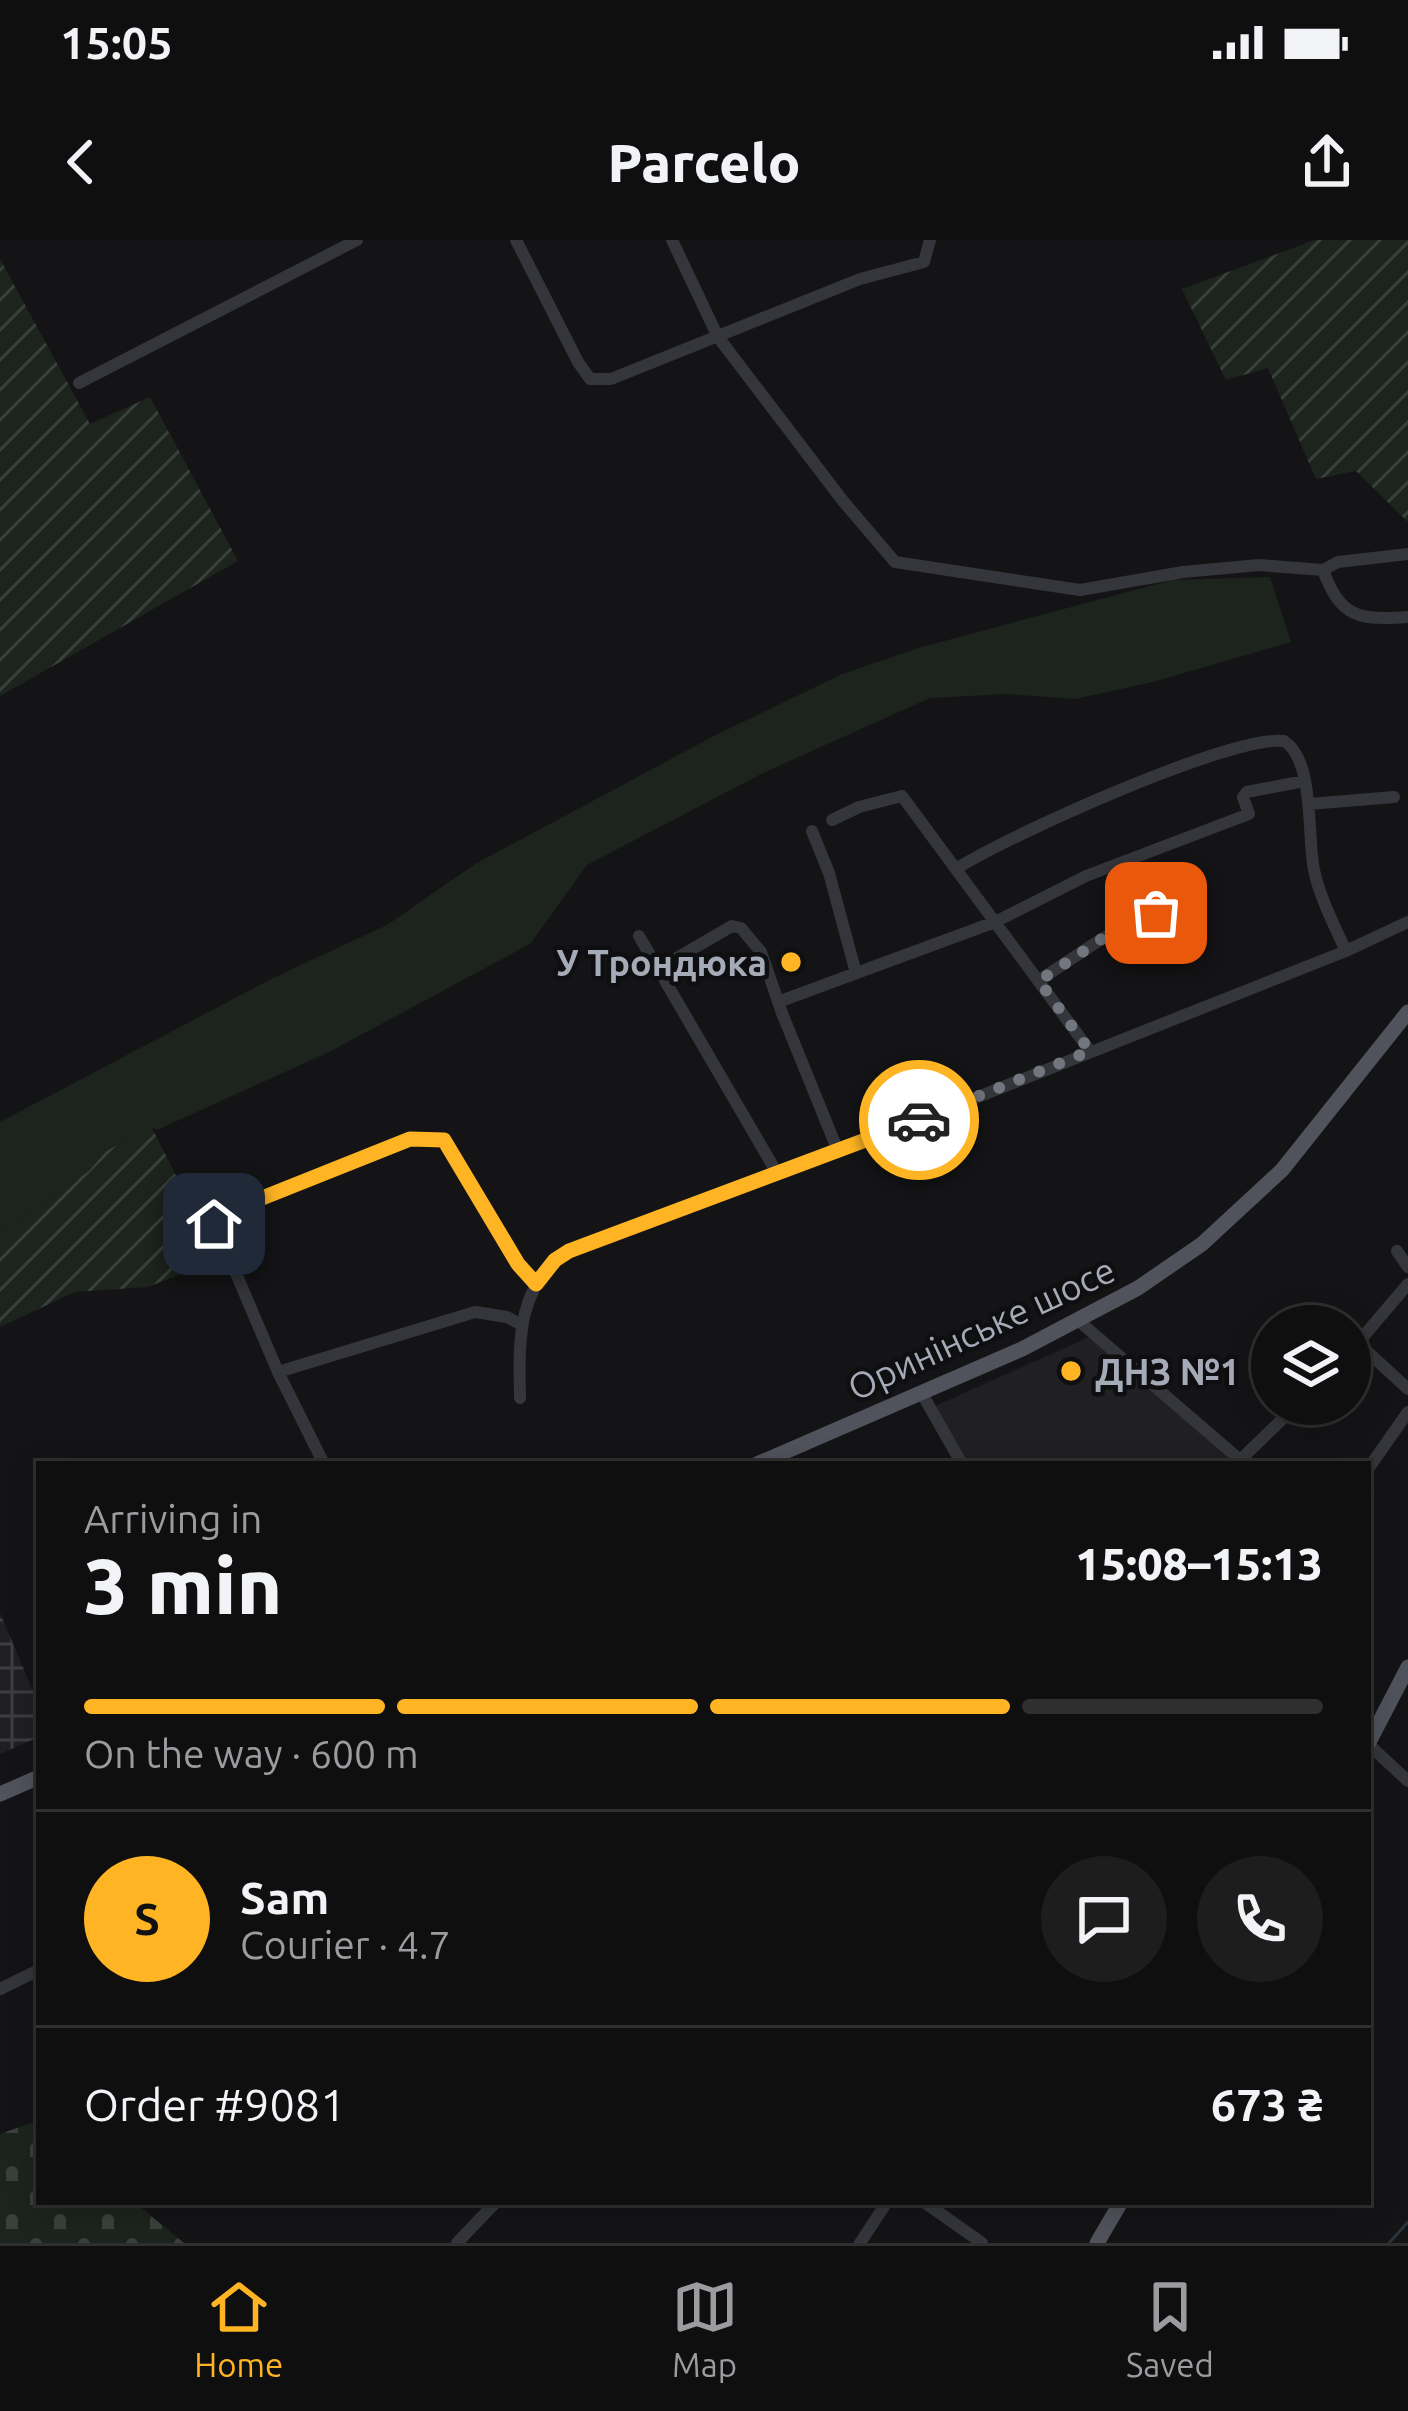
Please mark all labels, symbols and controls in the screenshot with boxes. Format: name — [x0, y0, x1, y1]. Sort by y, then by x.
text: 15:05 — [60, 17, 173, 68]
icon: back — [48, 129, 114, 195]
icon: share — [1294, 129, 1360, 195]
text: Parcelo — [608, 132, 800, 192]
pin — [1105, 862, 1207, 964]
icon: bag — [1123, 880, 1189, 946]
place label: У Трондюка — [556, 942, 767, 983]
marker: У Трондюка — [778, 949, 804, 975]
courier — [859, 1060, 979, 1180]
icon: car — [886, 1087, 952, 1153]
pin — [163, 1173, 265, 1275]
icon: home — [181, 1191, 247, 1257]
street label: Оринінське шосе — [841, 1248, 1121, 1408]
map controls — [1251, 1305, 1371, 1425]
button: layers — [1251, 1305, 1371, 1425]
place label: ДНЗ №1 — [1095, 1351, 1240, 1392]
marker: ДНЗ №1 — [1058, 1358, 1084, 1384]
text: Arriving in — [84, 1497, 262, 1540]
text: 15:08–15:13 — [1075, 1538, 1323, 1589]
text: 3 min — [84, 1541, 282, 1629]
text: On the way · 600 m — [84, 1732, 419, 1775]
button: chat — [1041, 1856, 1167, 1982]
button: phone — [1197, 1856, 1323, 1982]
text: Sam — [240, 1872, 329, 1923]
text: S — [134, 1893, 160, 1944]
text: Courier · 4.7 — [240, 1923, 451, 1966]
text: Order #9081 — [84, 2079, 346, 2130]
text: 673 ₴ — [1211, 2079, 1323, 2130]
tab: Home — [194, 2274, 283, 2383]
tab: Map — [672, 2274, 738, 2383]
tab: Saved — [1126, 2274, 1214, 2383]

